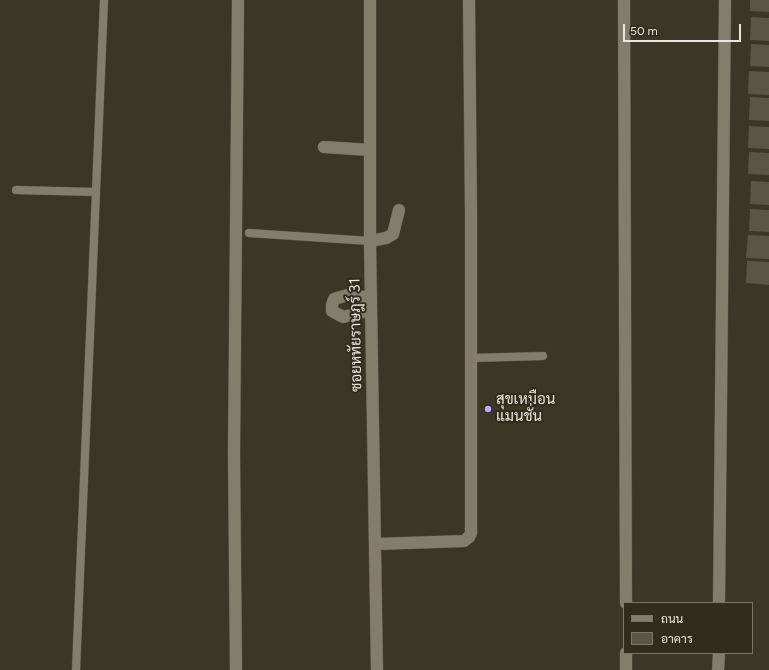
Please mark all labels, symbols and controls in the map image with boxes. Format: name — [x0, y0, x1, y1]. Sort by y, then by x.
scale bar — [625, 16, 743, 42]
text: 50 m — [630, 24, 658, 38]
street label: ซอยหทัยราษฎร์ 31 — [346, 278, 366, 392]
place label: สุขเหมือน แมนชั่น — [496, 391, 555, 426]
marker: สุขเหมือน แมนชั่น — [483, 404, 493, 414]
legend — [623, 602, 753, 654]
text: ถนน — [661, 612, 683, 626]
text: อาคาร — [661, 632, 693, 646]

